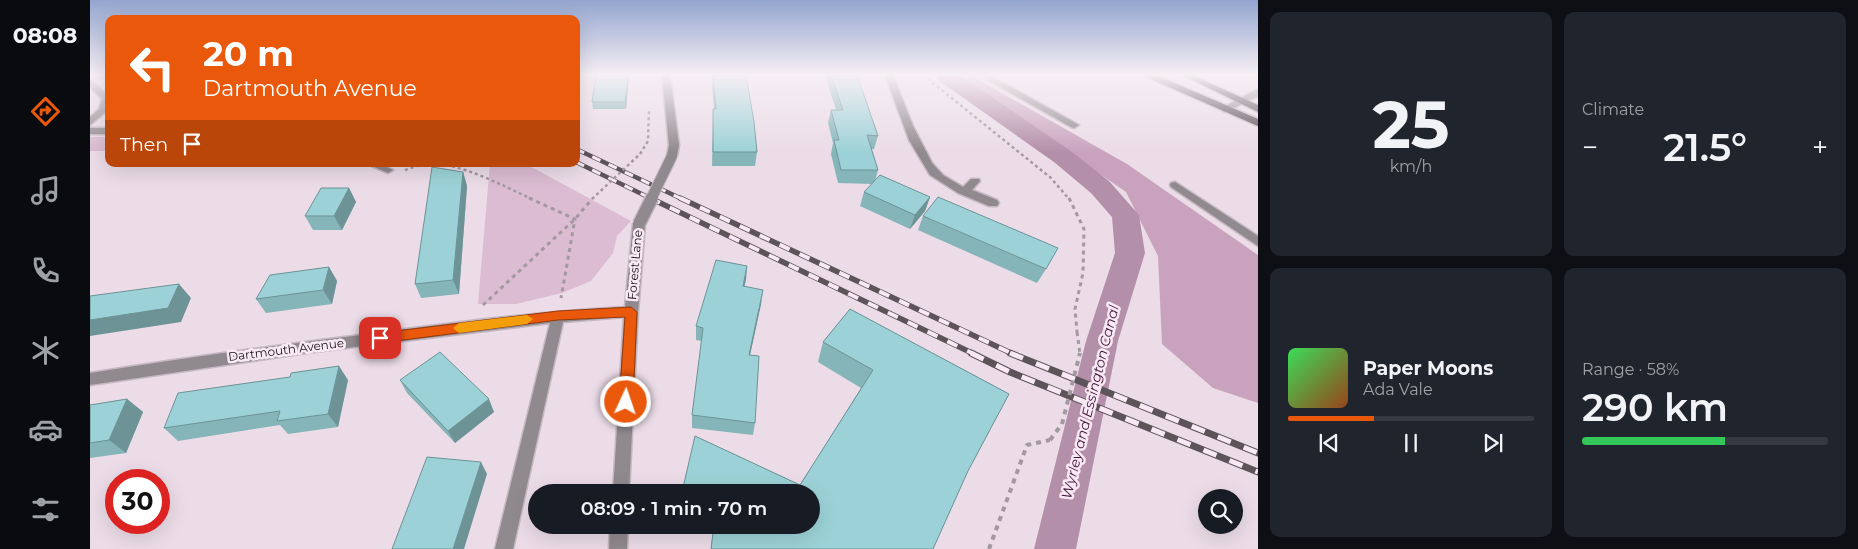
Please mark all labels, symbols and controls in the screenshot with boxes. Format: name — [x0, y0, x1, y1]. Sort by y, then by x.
text: 08:08 — [13, 22, 77, 49]
text: 20 m — [203, 32, 294, 75]
icon: left — [120, 35, 185, 100]
text: Dartmouth Avenue — [203, 75, 417, 102]
text: 25 — [1372, 85, 1450, 164]
icon: directions — [28, 94, 63, 129]
text: Climate — [1582, 100, 1644, 119]
text: 21.5° — [1663, 124, 1747, 171]
icon: arrive — [178, 130, 206, 158]
text: − — [1582, 130, 1598, 164]
text: + — [1812, 130, 1828, 164]
text: Then — [120, 133, 168, 156]
text: km/h — [1390, 157, 1432, 176]
icon: music — [28, 173, 63, 208]
street label: Forest Lane — [624, 229, 645, 301]
icon: phone — [28, 253, 63, 288]
water label: Wyrley and Essington Canal — [1057, 303, 1123, 501]
pin — [359, 317, 401, 359]
icon: arrive — [366, 324, 394, 352]
icon: climate — [28, 333, 63, 368]
street label: Dartmouth Avenue — [227, 335, 345, 364]
text: Paper Moons — [1363, 357, 1493, 380]
text: Range · 58% — [1582, 360, 1679, 379]
position arrow — [599, 375, 651, 427]
text: Ada Vale — [1363, 380, 1433, 399]
text: 290 km — [1582, 384, 1728, 431]
icon: car — [28, 412, 63, 447]
icon: previous — [1315, 429, 1343, 457]
icon: pause — [1397, 429, 1425, 457]
icon: next — [1479, 429, 1507, 457]
speed limit sign: 30 — [105, 469, 170, 534]
map controls — [1198, 489, 1243, 534]
button: search — [1198, 489, 1243, 534]
icon: filters — [28, 492, 63, 527]
text: 08:09 · 1 min · 70 m — [581, 497, 767, 520]

